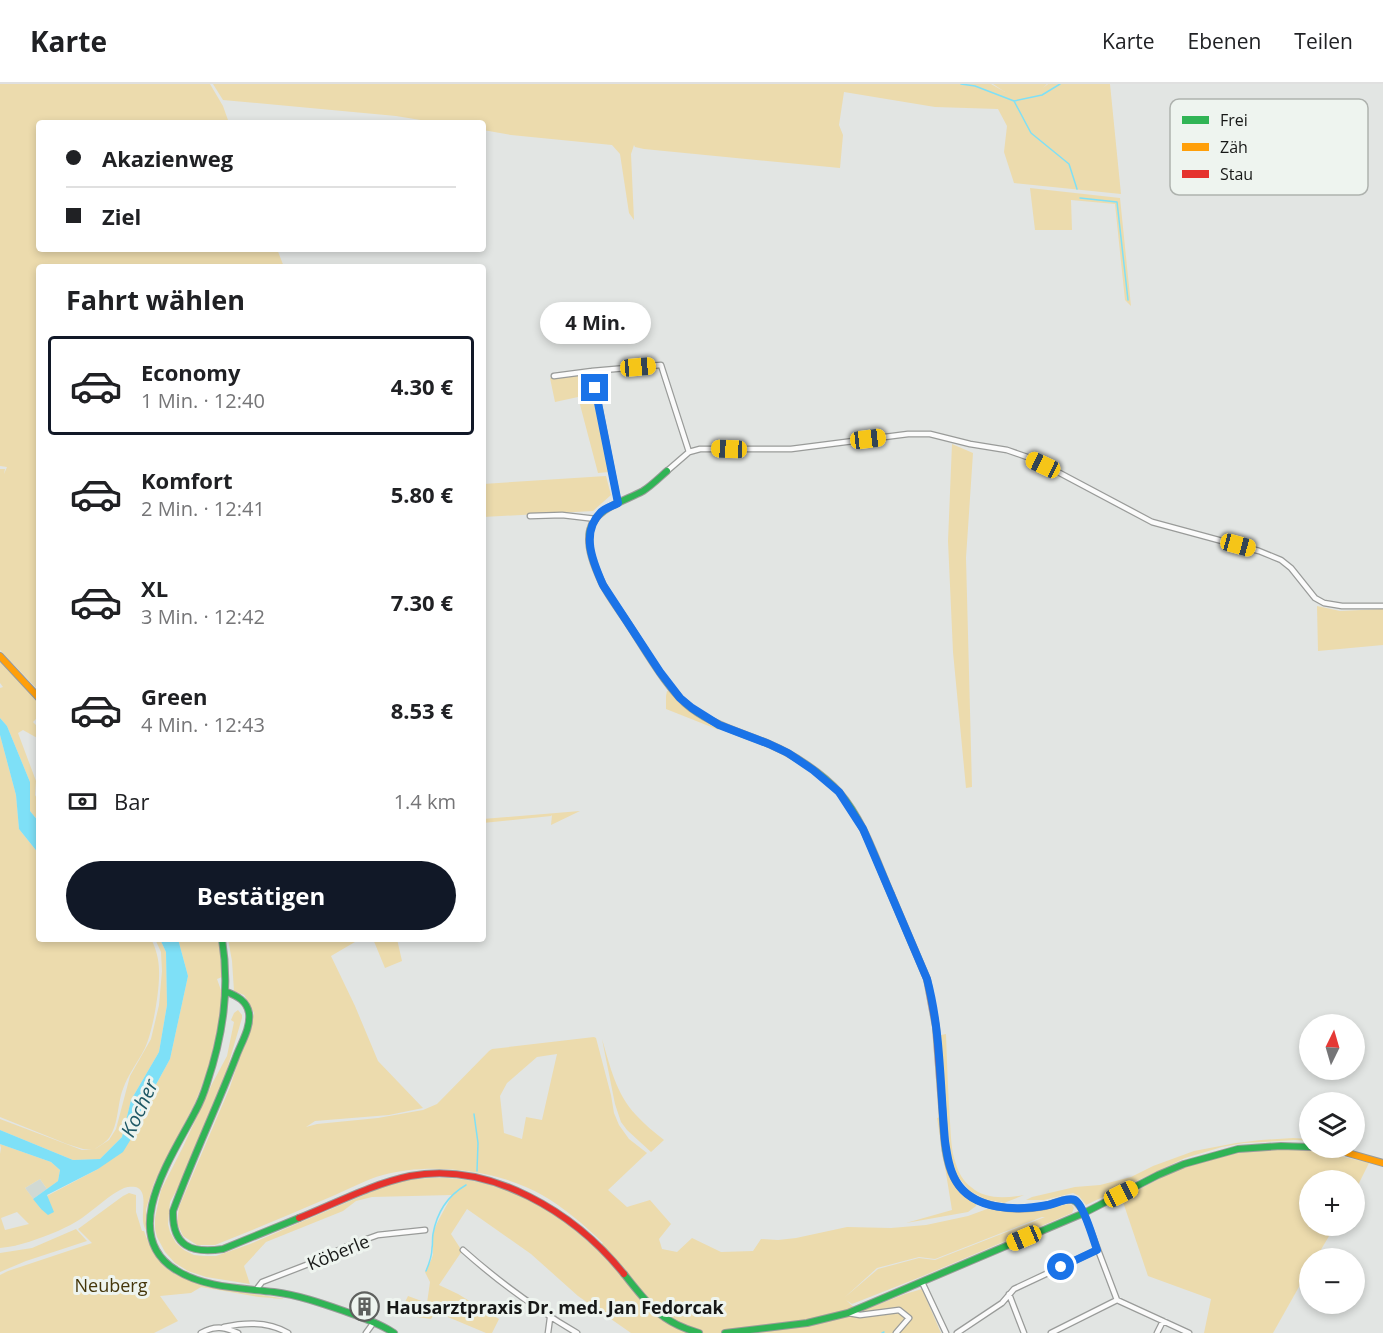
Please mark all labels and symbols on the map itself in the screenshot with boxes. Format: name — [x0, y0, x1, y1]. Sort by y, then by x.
legend — [1170, 99, 1368, 195]
text: Frei — [1220, 109, 1248, 131]
text: Zäh — [1220, 136, 1248, 158]
text: Stau — [1220, 163, 1253, 185]
callout: 4 Min. — [540, 301, 650, 343]
car — [619, 356, 657, 378]
route end — [581, 374, 608, 401]
car — [849, 428, 887, 450]
car — [711, 439, 747, 459]
car — [1023, 449, 1063, 481]
car — [1218, 532, 1258, 558]
north arrow — [1299, 1014, 1365, 1080]
water label: Kocher — [114, 1074, 165, 1141]
car — [1101, 1178, 1141, 1210]
car — [1004, 1223, 1044, 1253]
street label: Köberle — [303, 1229, 373, 1275]
route start — [1047, 1253, 1074, 1280]
park label: Neuberg — [75, 1273, 148, 1297]
building icon: Hausarztpraxis Dr. med. Jan Fedorcak — [349, 1291, 381, 1323]
place label: Hausarztpraxis Dr. med. Jan Fedorcak — [386, 1295, 725, 1319]

